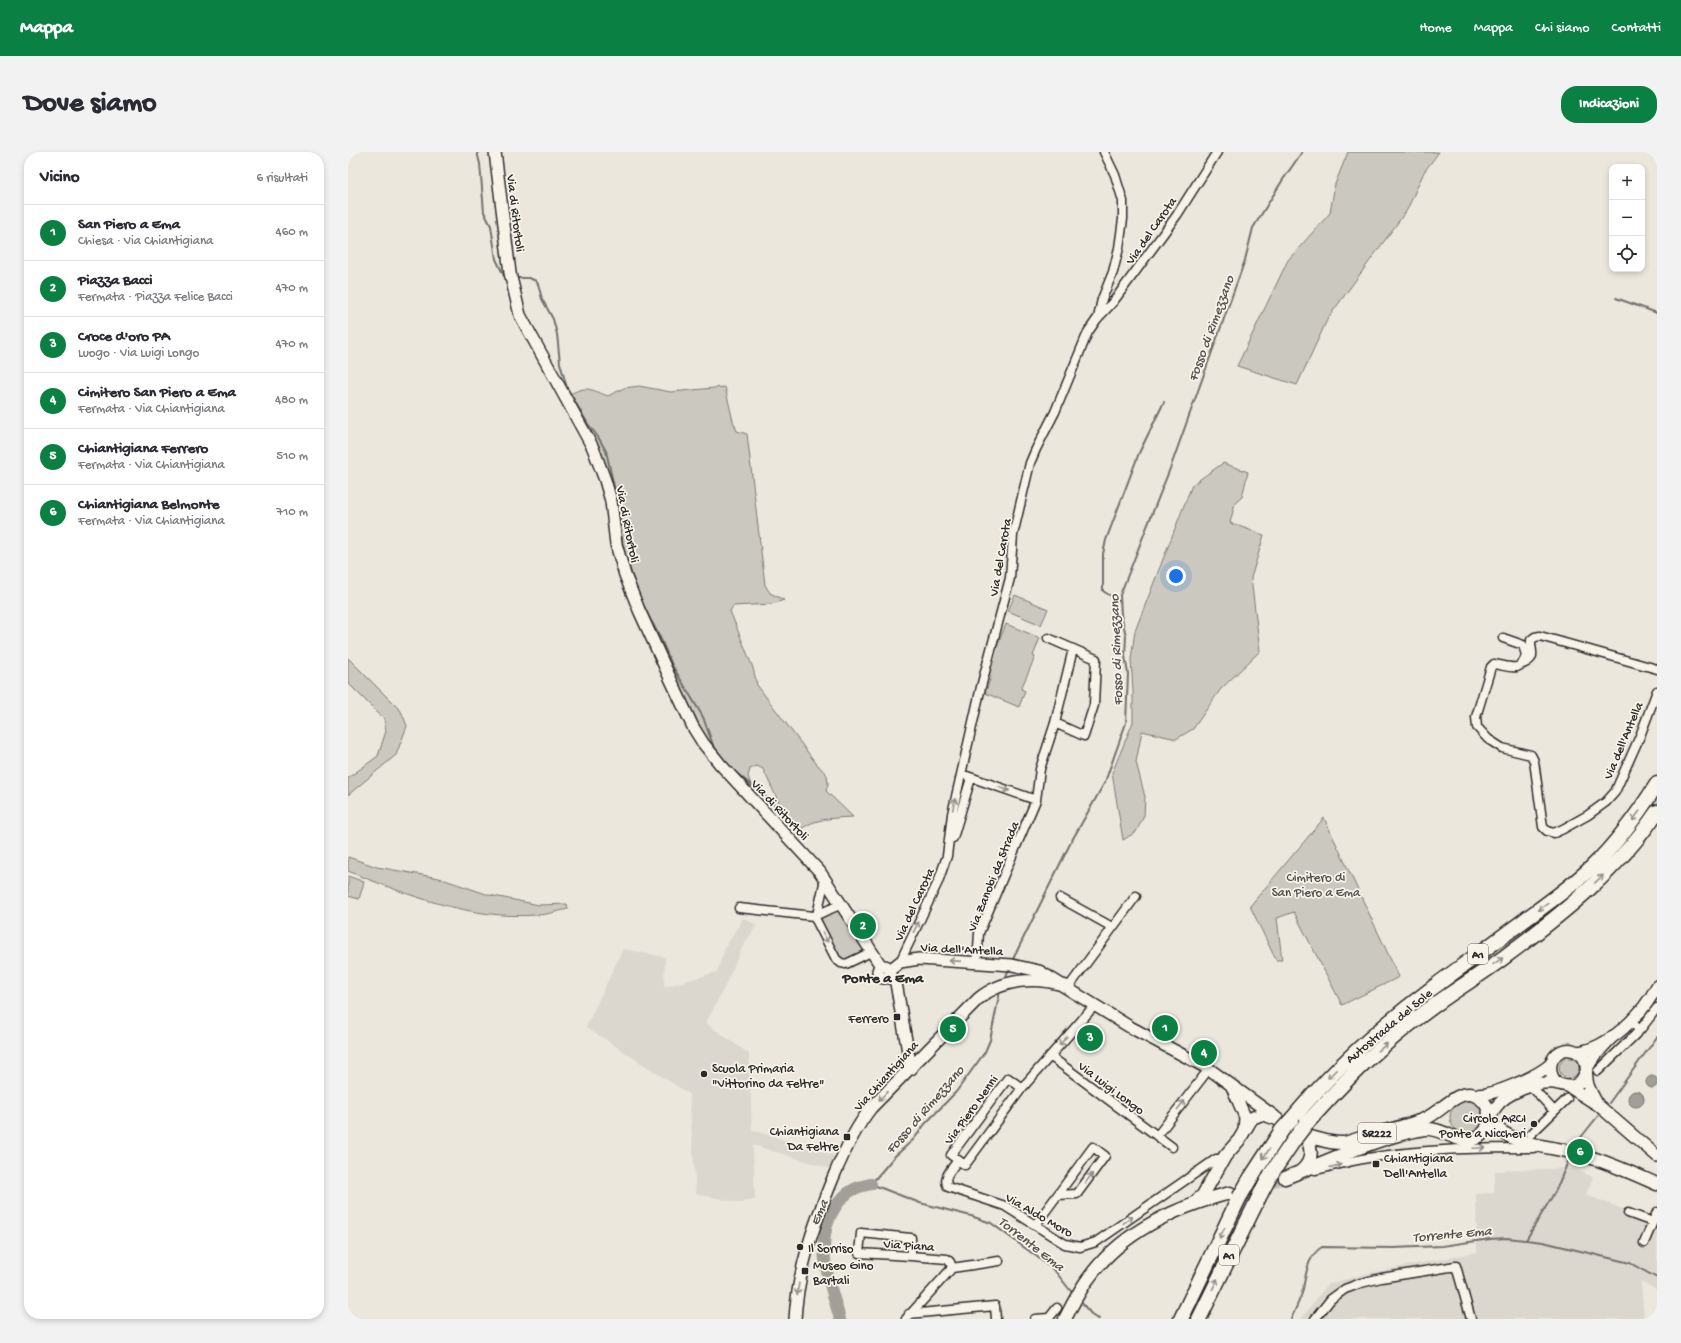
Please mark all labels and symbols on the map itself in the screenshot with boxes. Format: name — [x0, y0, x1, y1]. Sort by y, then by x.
street label: Via di Ritortoli — [502, 173, 527, 253]
street label: Via del Carota — [1123, 194, 1181, 269]
water label: Fosso di Rimezzano — [1185, 273, 1240, 384]
street label: Via di Ritortoli — [612, 484, 641, 564]
street label: Via del Carota — [987, 517, 1016, 598]
your location — [1166, 566, 1186, 586]
water label: Fosso di Rimezzano — [1107, 593, 1128, 706]
street label: Via dell'Antella — [1601, 699, 1648, 783]
street label: Via di Ritortoli — [746, 776, 811, 844]
one-way arrow — [997, 786, 1010, 793]
one-way arrow — [951, 798, 959, 811]
one-way arrow — [1631, 811, 1640, 822]
street label: Via Zanobi da Strada — [965, 819, 1024, 935]
street label: Via del Carota — [891, 865, 939, 945]
park label: Cimitero di San Piero a Ema — [1272, 871, 1361, 901]
one-way arrow — [1594, 875, 1604, 884]
one-way arrow — [1538, 903, 1549, 911]
pin: 2 — [850, 911, 876, 941]
one-way arrow — [913, 921, 920, 933]
one-way arrow — [821, 930, 829, 942]
street label: Via dell'Antella — [919, 941, 1004, 960]
road number: A1 — [1468, 944, 1488, 964]
one-way arrow — [1493, 957, 1504, 965]
one-way arrow — [949, 958, 962, 965]
district label: Ponte a Ema — [842, 970, 924, 988]
street label: Autostrada del Sole — [1343, 986, 1436, 1067]
place label: Ferrero — [847, 1012, 889, 1027]
marker: Ferrero — [892, 1012, 902, 1022]
pin: 1 — [1152, 1013, 1178, 1043]
pin: 5 — [940, 1014, 966, 1044]
pin: 3 — [1077, 1023, 1103, 1053]
one-way arrow — [1058, 1036, 1068, 1046]
street label: Via Chiantigiana — [851, 1038, 923, 1116]
pin: 4 — [1191, 1038, 1217, 1068]
one-way arrow — [1377, 1042, 1388, 1051]
street label: Via Luigi Longo — [1074, 1059, 1147, 1119]
place label: Scuola Primaria "Vittorino da Feltre" — [712, 1062, 824, 1092]
water label: Fosso di Rimezzano — [883, 1062, 969, 1158]
marker: Scuola Primaria "Vittorino da Feltre" — [699, 1069, 709, 1079]
one-way arrow — [1327, 1069, 1337, 1079]
street label: Via Piero Nenni — [941, 1073, 1002, 1149]
one-way arrow — [878, 1091, 888, 1101]
one-way arrow — [1176, 1100, 1185, 1111]
place label: Circolo ARCI Ponte a Niccheri — [1438, 1112, 1526, 1142]
marker: Circolo ARCI Ponte a Niccheri — [1529, 1119, 1539, 1129]
road number: SR222 — [1358, 1123, 1396, 1143]
place label: Chiantigiana Da Feltre — [770, 1125, 840, 1155]
marker: Chiantigiana Da Feltre — [842, 1132, 852, 1142]
pin: 6 — [1567, 1137, 1593, 1167]
one-way arrow — [1472, 1145, 1485, 1152]
one-way arrow — [1262, 1148, 1270, 1159]
place label: Chiantigiana Dell'Antella — [1383, 1152, 1454, 1182]
marker: Chiantigiana Dell'Antella — [1371, 1159, 1381, 1169]
one-way arrow — [1329, 1161, 1342, 1169]
one-way arrow — [1085, 1173, 1093, 1184]
street label: Via Aldo Moro — [1001, 1190, 1075, 1242]
water label: Ema — [807, 1196, 834, 1229]
water label: Torrente Ema — [994, 1214, 1068, 1277]
one-way arrow — [1123, 1216, 1134, 1224]
water label: Torrente Ema — [1412, 1223, 1494, 1247]
one-way arrow — [1218, 1227, 1225, 1239]
street label: Via Piana — [882, 1237, 936, 1256]
marker: Il Sorriso — [795, 1242, 805, 1252]
place label: Il Sorriso — [808, 1242, 854, 1257]
road number: A1 — [1219, 1245, 1239, 1265]
place label: Museo Gino Bartali — [812, 1259, 874, 1289]
marker: Museo Gino Bartali — [800, 1266, 810, 1276]
one-way arrow — [1212, 1278, 1219, 1290]
one-way arrow — [794, 1282, 802, 1295]

